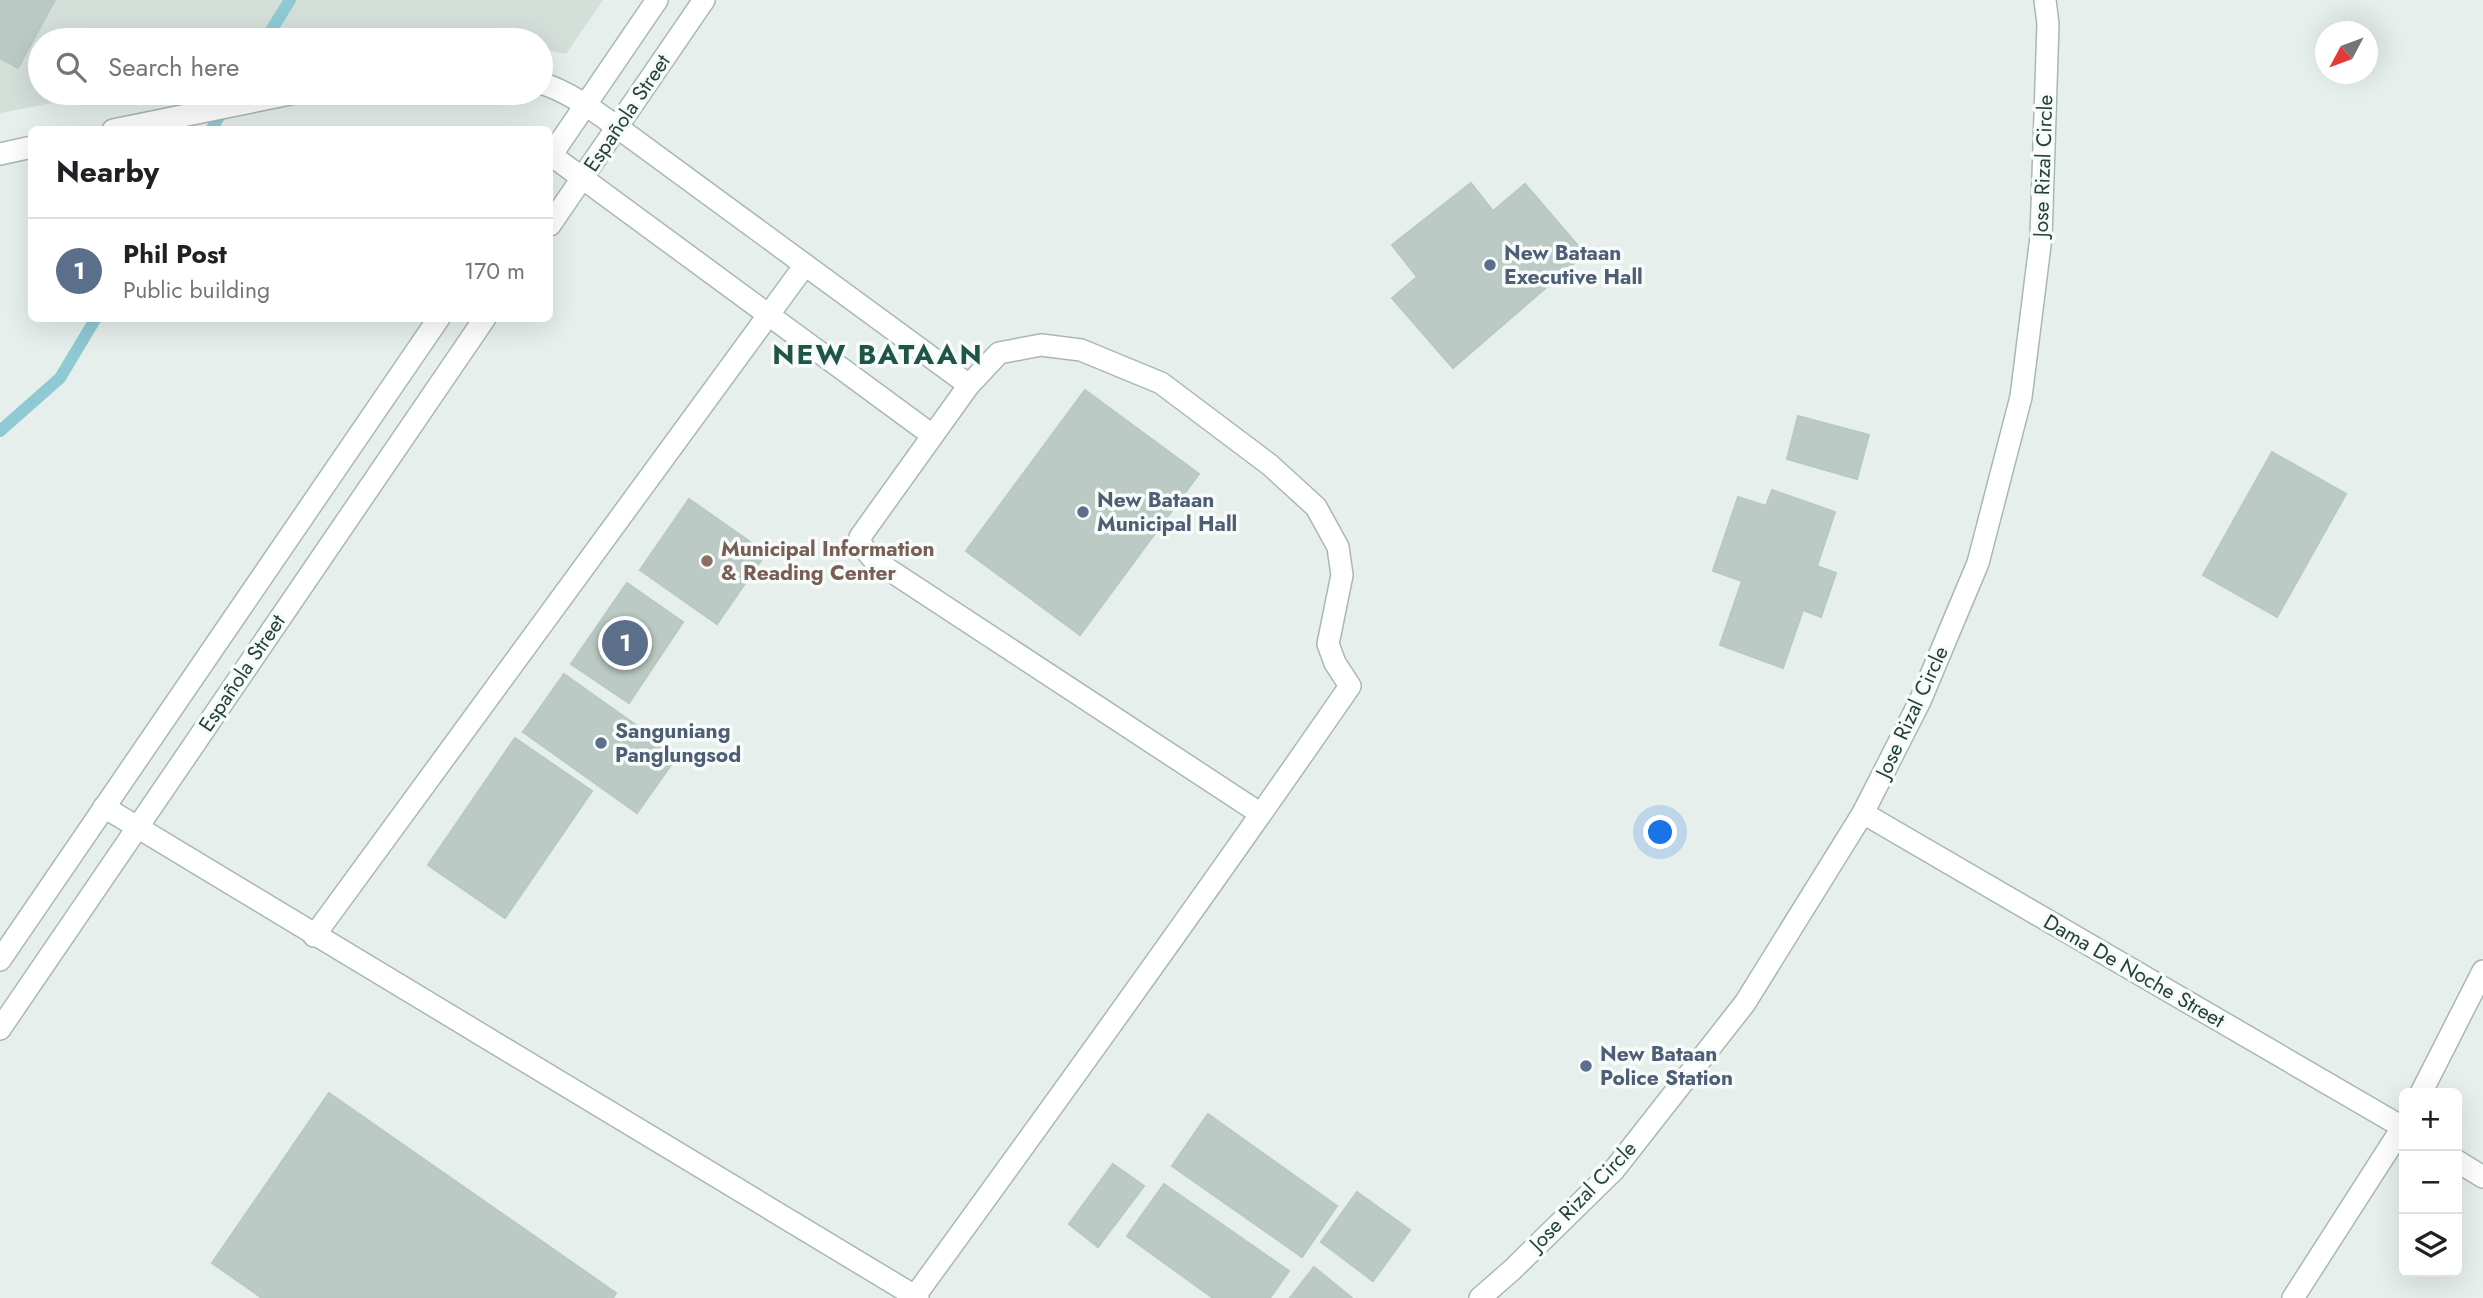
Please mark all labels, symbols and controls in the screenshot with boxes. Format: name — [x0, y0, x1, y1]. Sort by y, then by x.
north arrow — [2315, 21, 2378, 84]
search box — [28, 28, 553, 105]
icon: search — [52, 48, 90, 86]
text: Search here — [108, 48, 240, 86]
street label: Española Street — [577, 48, 677, 178]
street label: Jose Rizal Circle — [2025, 94, 2060, 241]
text: Nearby — [56, 150, 159, 193]
text: Phil Post — [123, 235, 227, 273]
place label: New Bataan Executive Hall — [1504, 238, 1643, 292]
text: 1 — [73, 254, 85, 288]
text: 170 m — [464, 254, 525, 288]
marker: New Bataan Executive Hall — [1482, 257, 1498, 273]
text: Public building — [123, 273, 270, 307]
district label: NEW BATAAN — [772, 334, 984, 375]
place label: New Bataan Municipal Hall — [1097, 485, 1237, 539]
marker: New Bataan Municipal Hall — [1075, 504, 1091, 520]
place label: Municipal Information & Reading Center — [721, 534, 935, 588]
marker: Municipal Information & Reading Center — [699, 553, 715, 569]
street label: Española Street — [192, 608, 292, 738]
pin: 1 — [602, 617, 648, 669]
street label: Jose Rizal Circle — [1867, 641, 1956, 786]
place label: Sanguniang Panglungsod — [615, 716, 741, 770]
marker: Sanguniang Panglungsod — [593, 735, 609, 751]
your location — [1643, 815, 1677, 849]
street label: Dama De Noche Street — [2038, 907, 2230, 1035]
place label: New Bataan Police Station — [1600, 1039, 1733, 1093]
marker: New Bataan Police Station — [1578, 1058, 1594, 1074]
map controls — [2399, 1088, 2462, 1277]
button: + — [2399, 1088, 2462, 1151]
street label: Jose Rizal Circle — [1521, 1134, 1643, 1260]
button: − — [2399, 1151, 2462, 1214]
button: layers — [2399, 1214, 2462, 1277]

